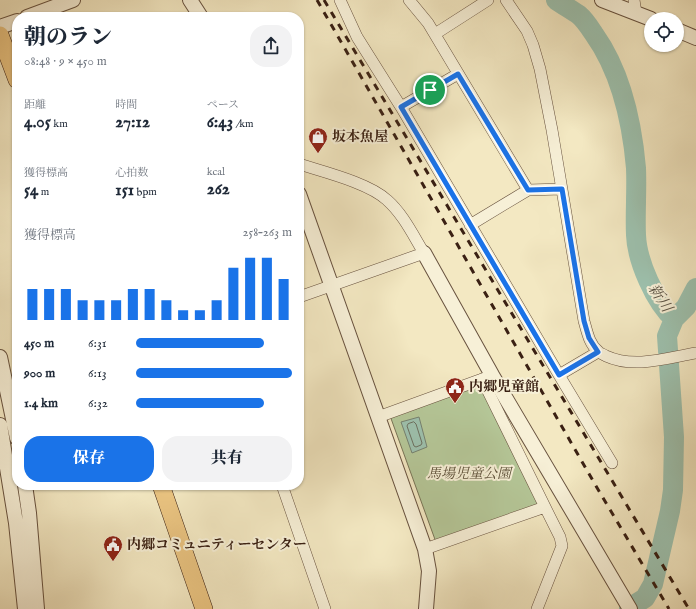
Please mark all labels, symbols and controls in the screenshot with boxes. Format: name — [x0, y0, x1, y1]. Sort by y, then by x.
map controls — [644, 12, 684, 52]
button: locate — [644, 12, 684, 52]
text: 朝のラン — [24, 24, 112, 52]
button: share — [250, 25, 292, 67]
text: 08:48 · 9 × 450 m — [24, 53, 107, 70]
pin — [413, 73, 447, 107]
icon: arrive — [419, 79, 441, 101]
text: 距離 — [24, 98, 46, 112]
text: 時間 — [115, 98, 137, 112]
text: ペース — [207, 98, 239, 112]
text: 4.05 — [24, 112, 51, 133]
text: 27:12 — [115, 112, 150, 133]
text: 6:43 — [207, 112, 233, 133]
text: km — [51, 117, 68, 131]
text: /km — [233, 117, 254, 131]
shop icon: 坂本魚屋 — [307, 126, 329, 154]
place label: 坂本魚屋 — [332, 128, 388, 146]
text: kcal — [207, 165, 225, 179]
text: 獲得標高 — [24, 166, 68, 180]
text: 心拍数 — [115, 166, 148, 180]
text: 262 — [207, 179, 230, 200]
text: 54 — [24, 180, 38, 201]
text: 151 — [115, 180, 134, 201]
text: m — [38, 185, 49, 199]
text: bpm — [134, 185, 157, 199]
text: 258–263 m — [242, 224, 292, 241]
text: 獲得標高 — [24, 227, 76, 244]
water label: 新川 — [644, 280, 677, 317]
text: 450 m — [24, 335, 54, 352]
text: 6:31 — [88, 335, 107, 352]
text: 900 m — [24, 365, 55, 382]
text: 6:13 — [88, 365, 107, 382]
public building icon: 内郷児童館 — [444, 376, 466, 404]
place label: 内郷児童館 — [469, 378, 539, 396]
text: 1.4 km — [24, 395, 58, 412]
text: 6:32 — [88, 395, 108, 412]
button: 保存 — [24, 436, 154, 482]
button: 共有 — [162, 436, 292, 482]
park label: 馬場児童公園 — [427, 465, 513, 483]
public building icon: 内郷コミュニティーセンター — [102, 534, 124, 562]
place label: 内郷コミュニティーセンター — [127, 536, 307, 554]

